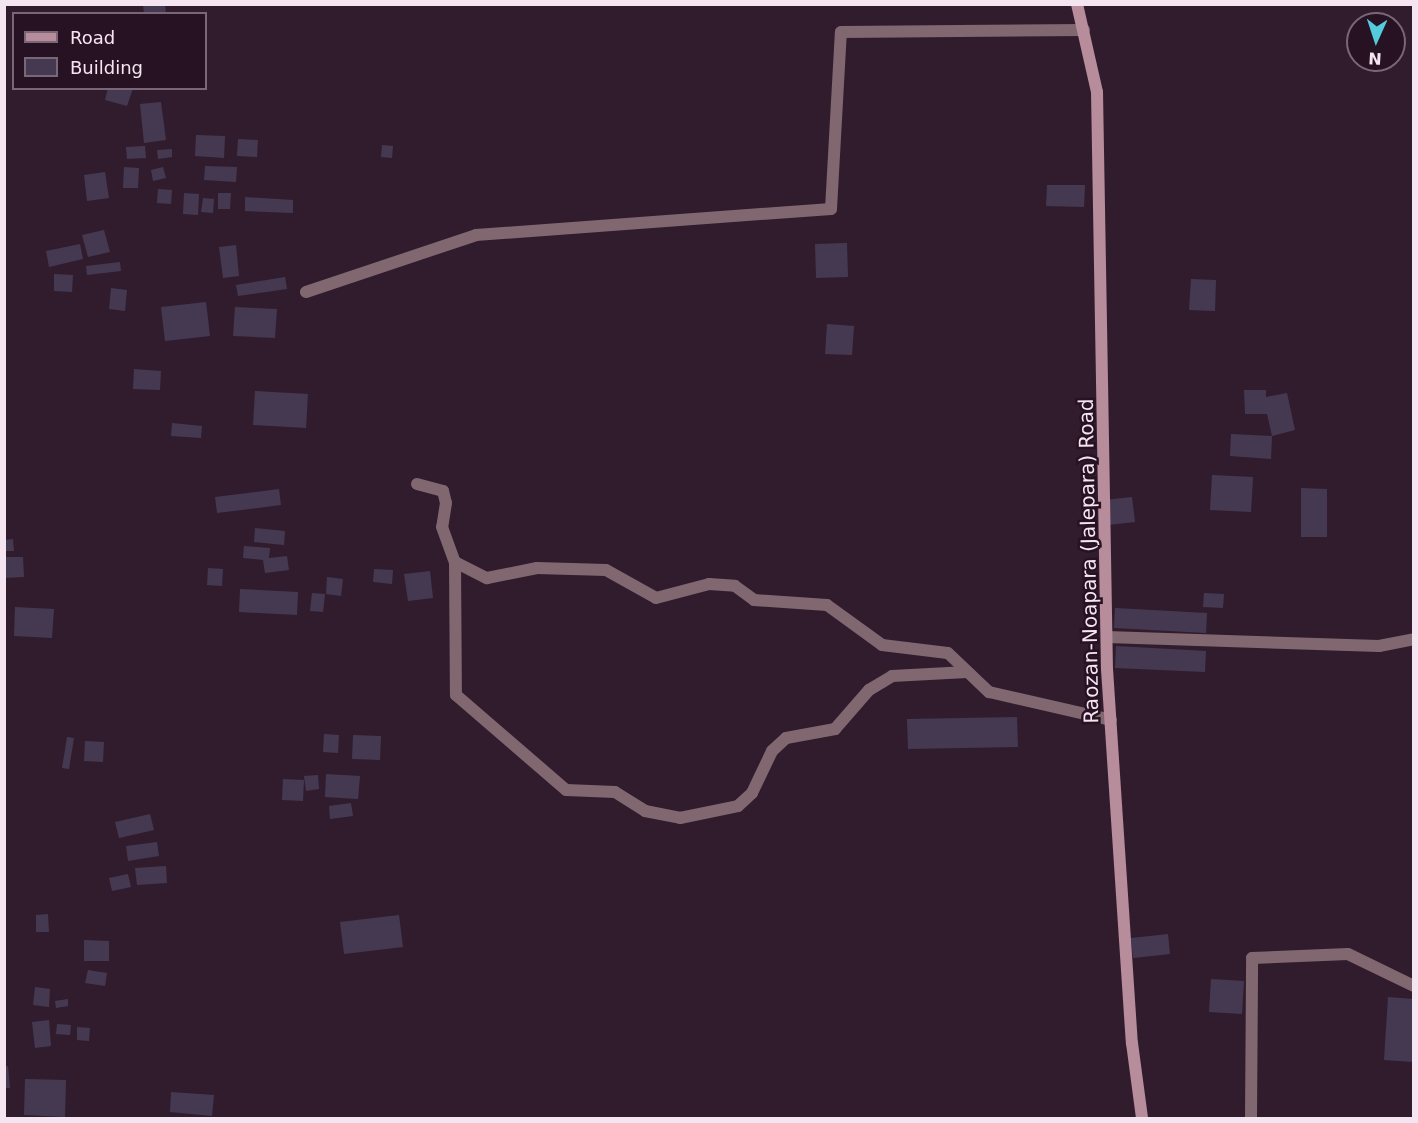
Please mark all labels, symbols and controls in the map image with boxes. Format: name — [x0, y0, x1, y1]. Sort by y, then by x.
legend — [12, 12, 207, 90]
north arrow — [1346, 12, 1406, 72]
text: Road — [70, 27, 115, 48]
text: N — [1368, 49, 1382, 68]
text: Building — [70, 57, 143, 78]
street label: Raozan-Noapara (Jalepara) Road — [1074, 398, 1104, 724]

